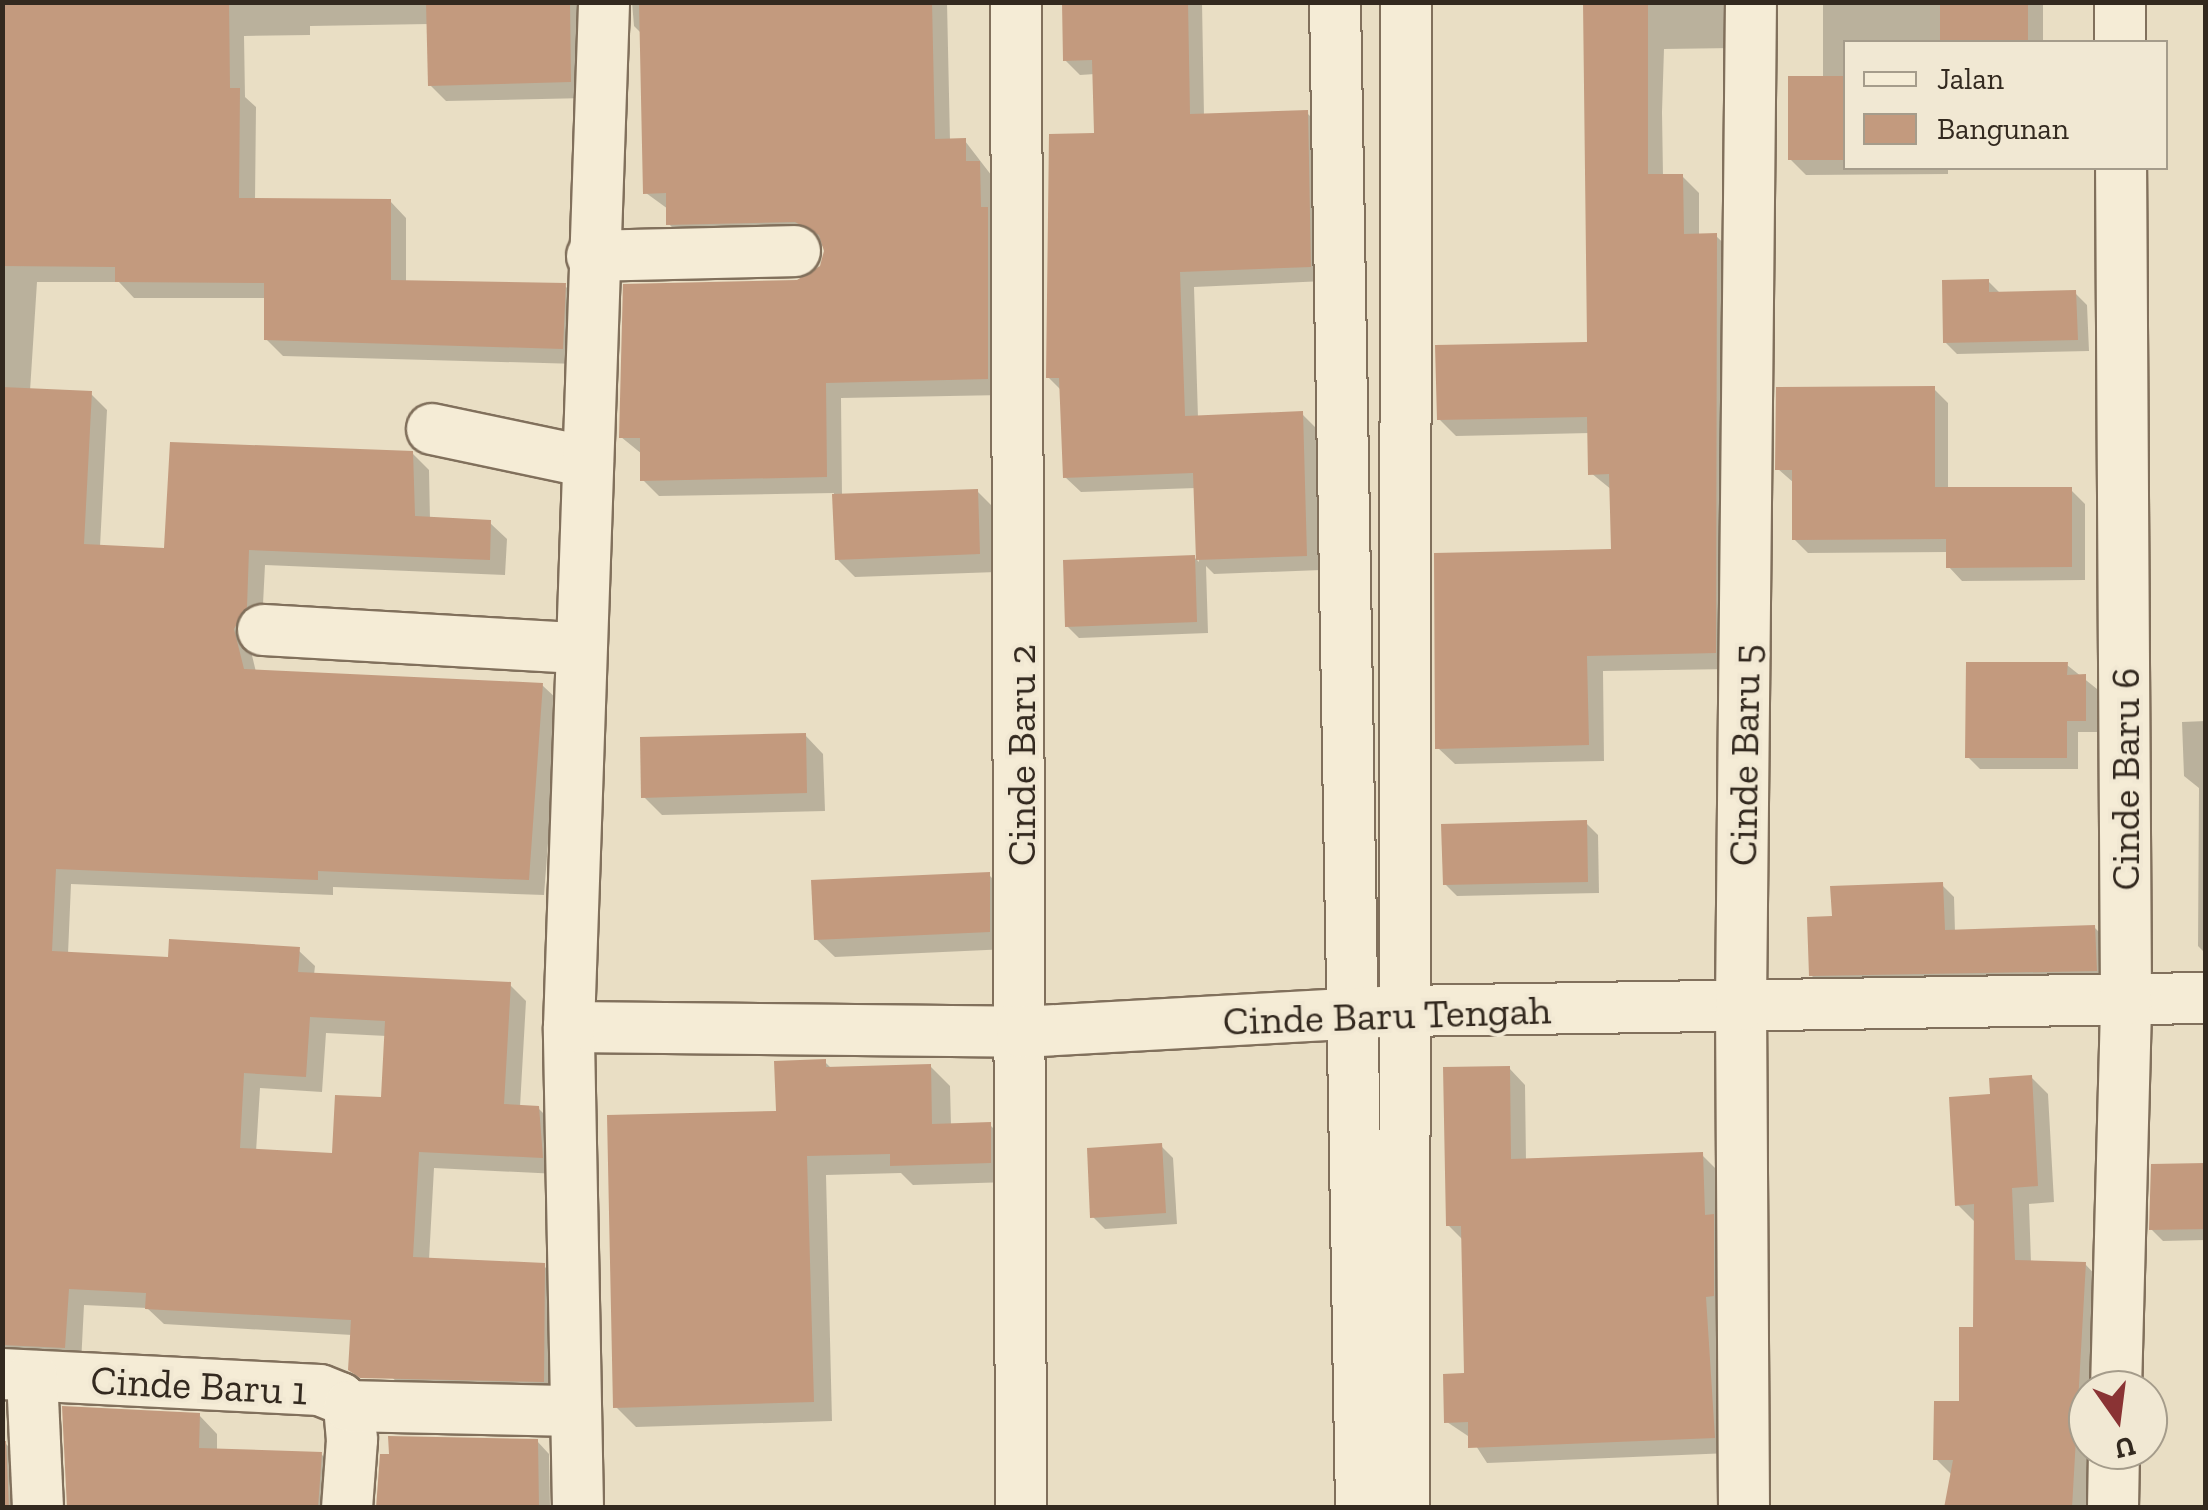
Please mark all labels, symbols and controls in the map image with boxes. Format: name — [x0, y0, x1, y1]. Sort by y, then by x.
legend — [1843, 40, 2168, 170]
text: Jalan — [1937, 61, 2004, 97]
text: Bangunan — [1937, 111, 2069, 147]
street label: Cinde Baru 2 — [997, 644, 1045, 866]
street label: Cinde Baru 5 — [1718, 644, 1770, 866]
street label: Cinde Baru 6 — [2101, 668, 2149, 890]
street label: Cinde Baru Tengah — [1222, 985, 1552, 1045]
street label: Cinde Baru 1 — [89, 1355, 309, 1415]
north arrow — [2068, 1370, 2168, 1470]
text: U — [2111, 1429, 2139, 1466]

